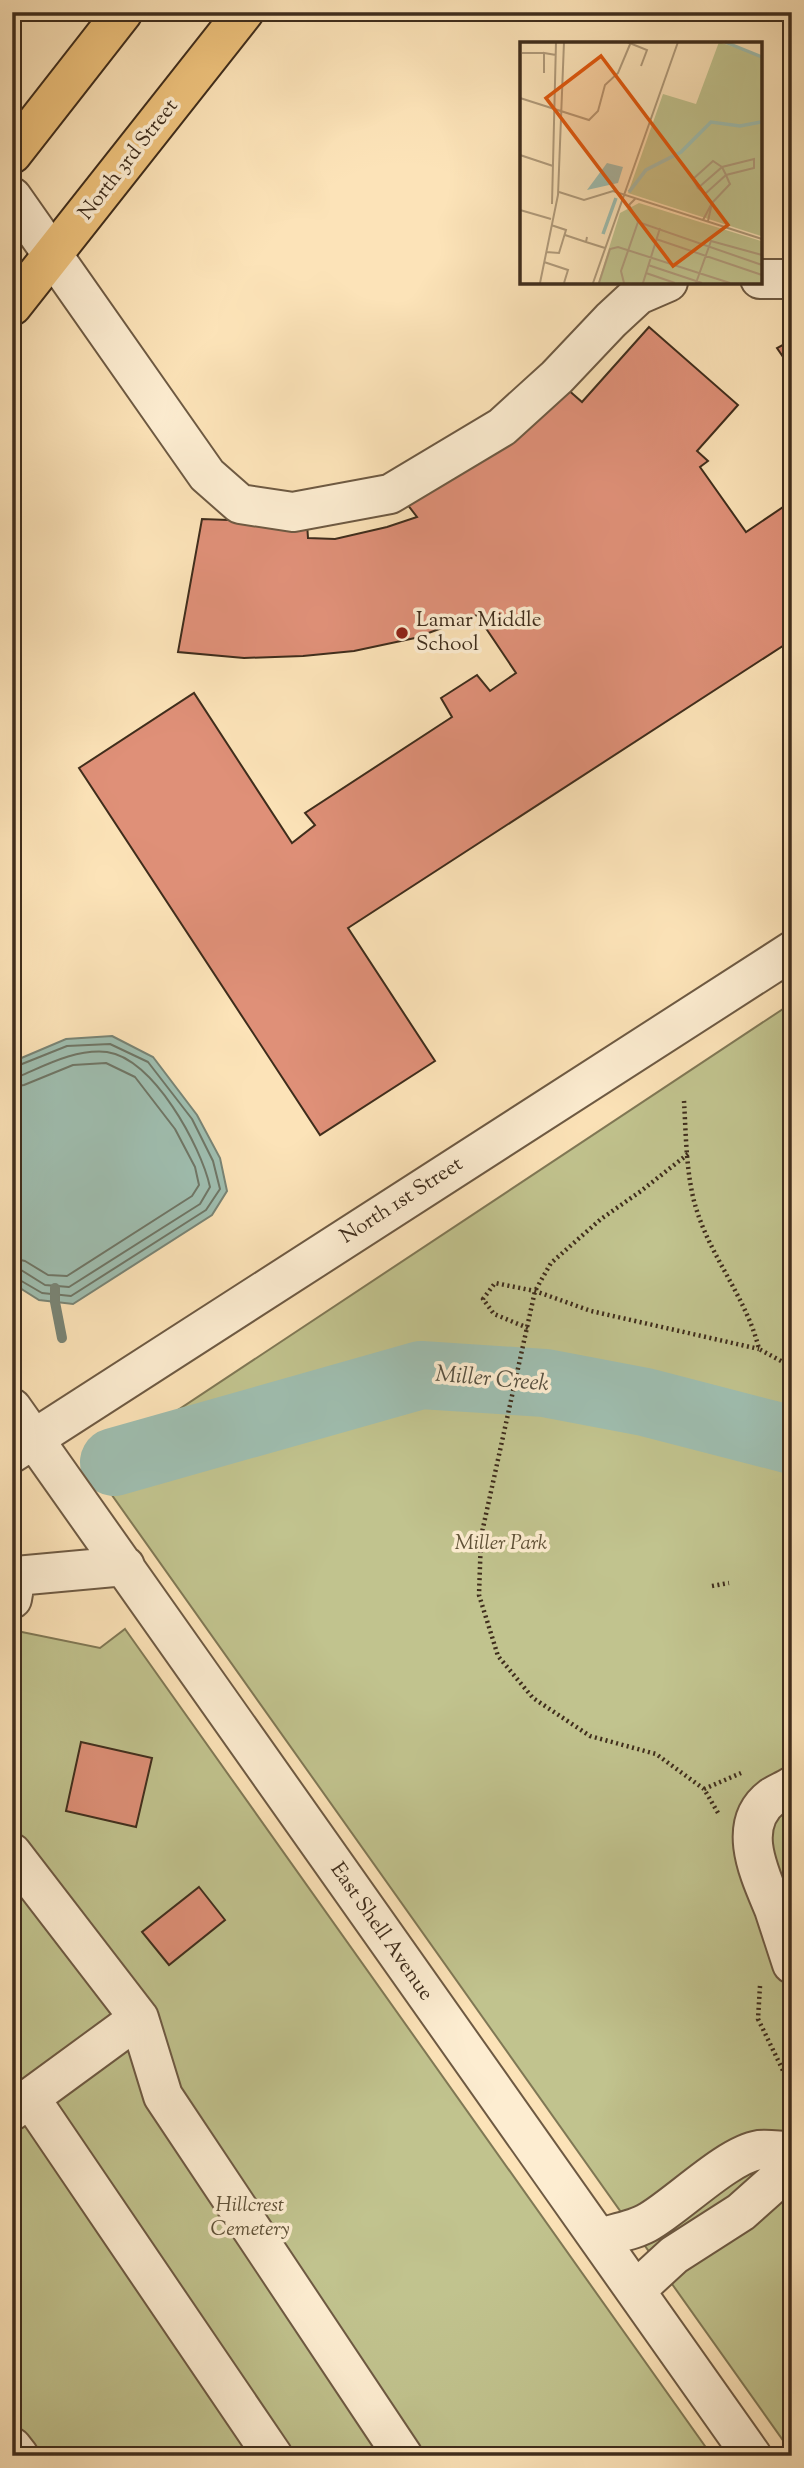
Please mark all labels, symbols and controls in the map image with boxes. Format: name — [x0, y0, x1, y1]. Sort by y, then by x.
inset map — [520, 42, 762, 284]
street label: North 3rd Street — [72, 93, 186, 227]
place label: Lamar Middle School — [416, 606, 542, 660]
marker: Lamar Middle School — [394, 625, 410, 641]
street label: North 1st Street — [335, 1150, 469, 1252]
water label: Miller Creek — [434, 1359, 550, 1401]
park label: Miller Park — [455, 1529, 548, 1559]
street label: East Shell Avenue — [322, 1857, 440, 2007]
park label: Hillcrest Cemetery — [211, 2191, 289, 2245]

